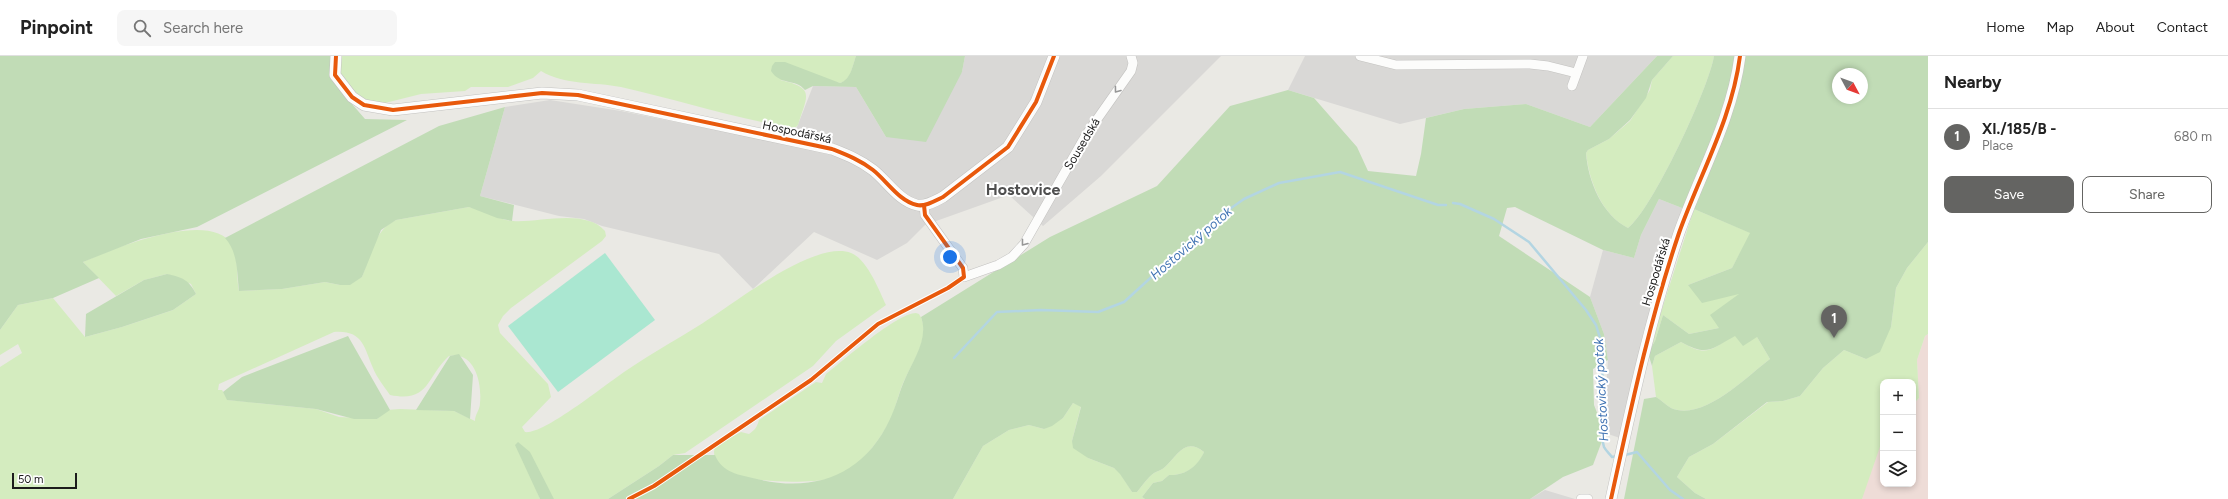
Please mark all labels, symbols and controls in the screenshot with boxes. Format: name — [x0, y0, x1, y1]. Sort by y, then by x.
search box — [117, 10, 397, 46]
text: Pinpoint — [20, 16, 93, 39]
icon: search — [131, 17, 153, 39]
text: Search here — [163, 19, 243, 37]
text: Home — [1986, 19, 2025, 36]
text: Map — [2047, 19, 2074, 36]
text: About — [2096, 19, 2135, 36]
text: Contact — [2157, 19, 2208, 36]
north arrow — [1832, 68, 1868, 104]
text: Nearby — [1944, 72, 2002, 92]
one-way arrow — [1115, 85, 1122, 92]
street label: Sousedská — [1061, 116, 1103, 172]
street label: Hospodářská — [761, 118, 833, 146]
text: XI./185/B - — [1982, 120, 2056, 138]
text: 1 — [1954, 129, 1960, 144]
text: 680 m — [2174, 129, 2212, 144]
text: Place — [1982, 138, 2013, 153]
button: Save — [1944, 176, 2074, 213]
button: Share — [2082, 176, 2212, 213]
district label: Hostovice — [986, 180, 1060, 199]
water label: Hostovický potok — [1147, 203, 1235, 282]
street label: Hospodářská — [1639, 236, 1673, 308]
one-way arrow — [1022, 239, 1029, 246]
your location — [940, 247, 960, 267]
pin: 1 — [1821, 305, 1847, 338]
water label: Hostovický potok — [1591, 337, 1611, 442]
map controls — [1880, 379, 1916, 487]
button: + — [1880, 379, 1916, 415]
button: − — [1880, 415, 1916, 451]
button: layers — [1880, 451, 1916, 487]
scale bar — [12, 471, 77, 490]
text: 50 m — [18, 473, 43, 486]

